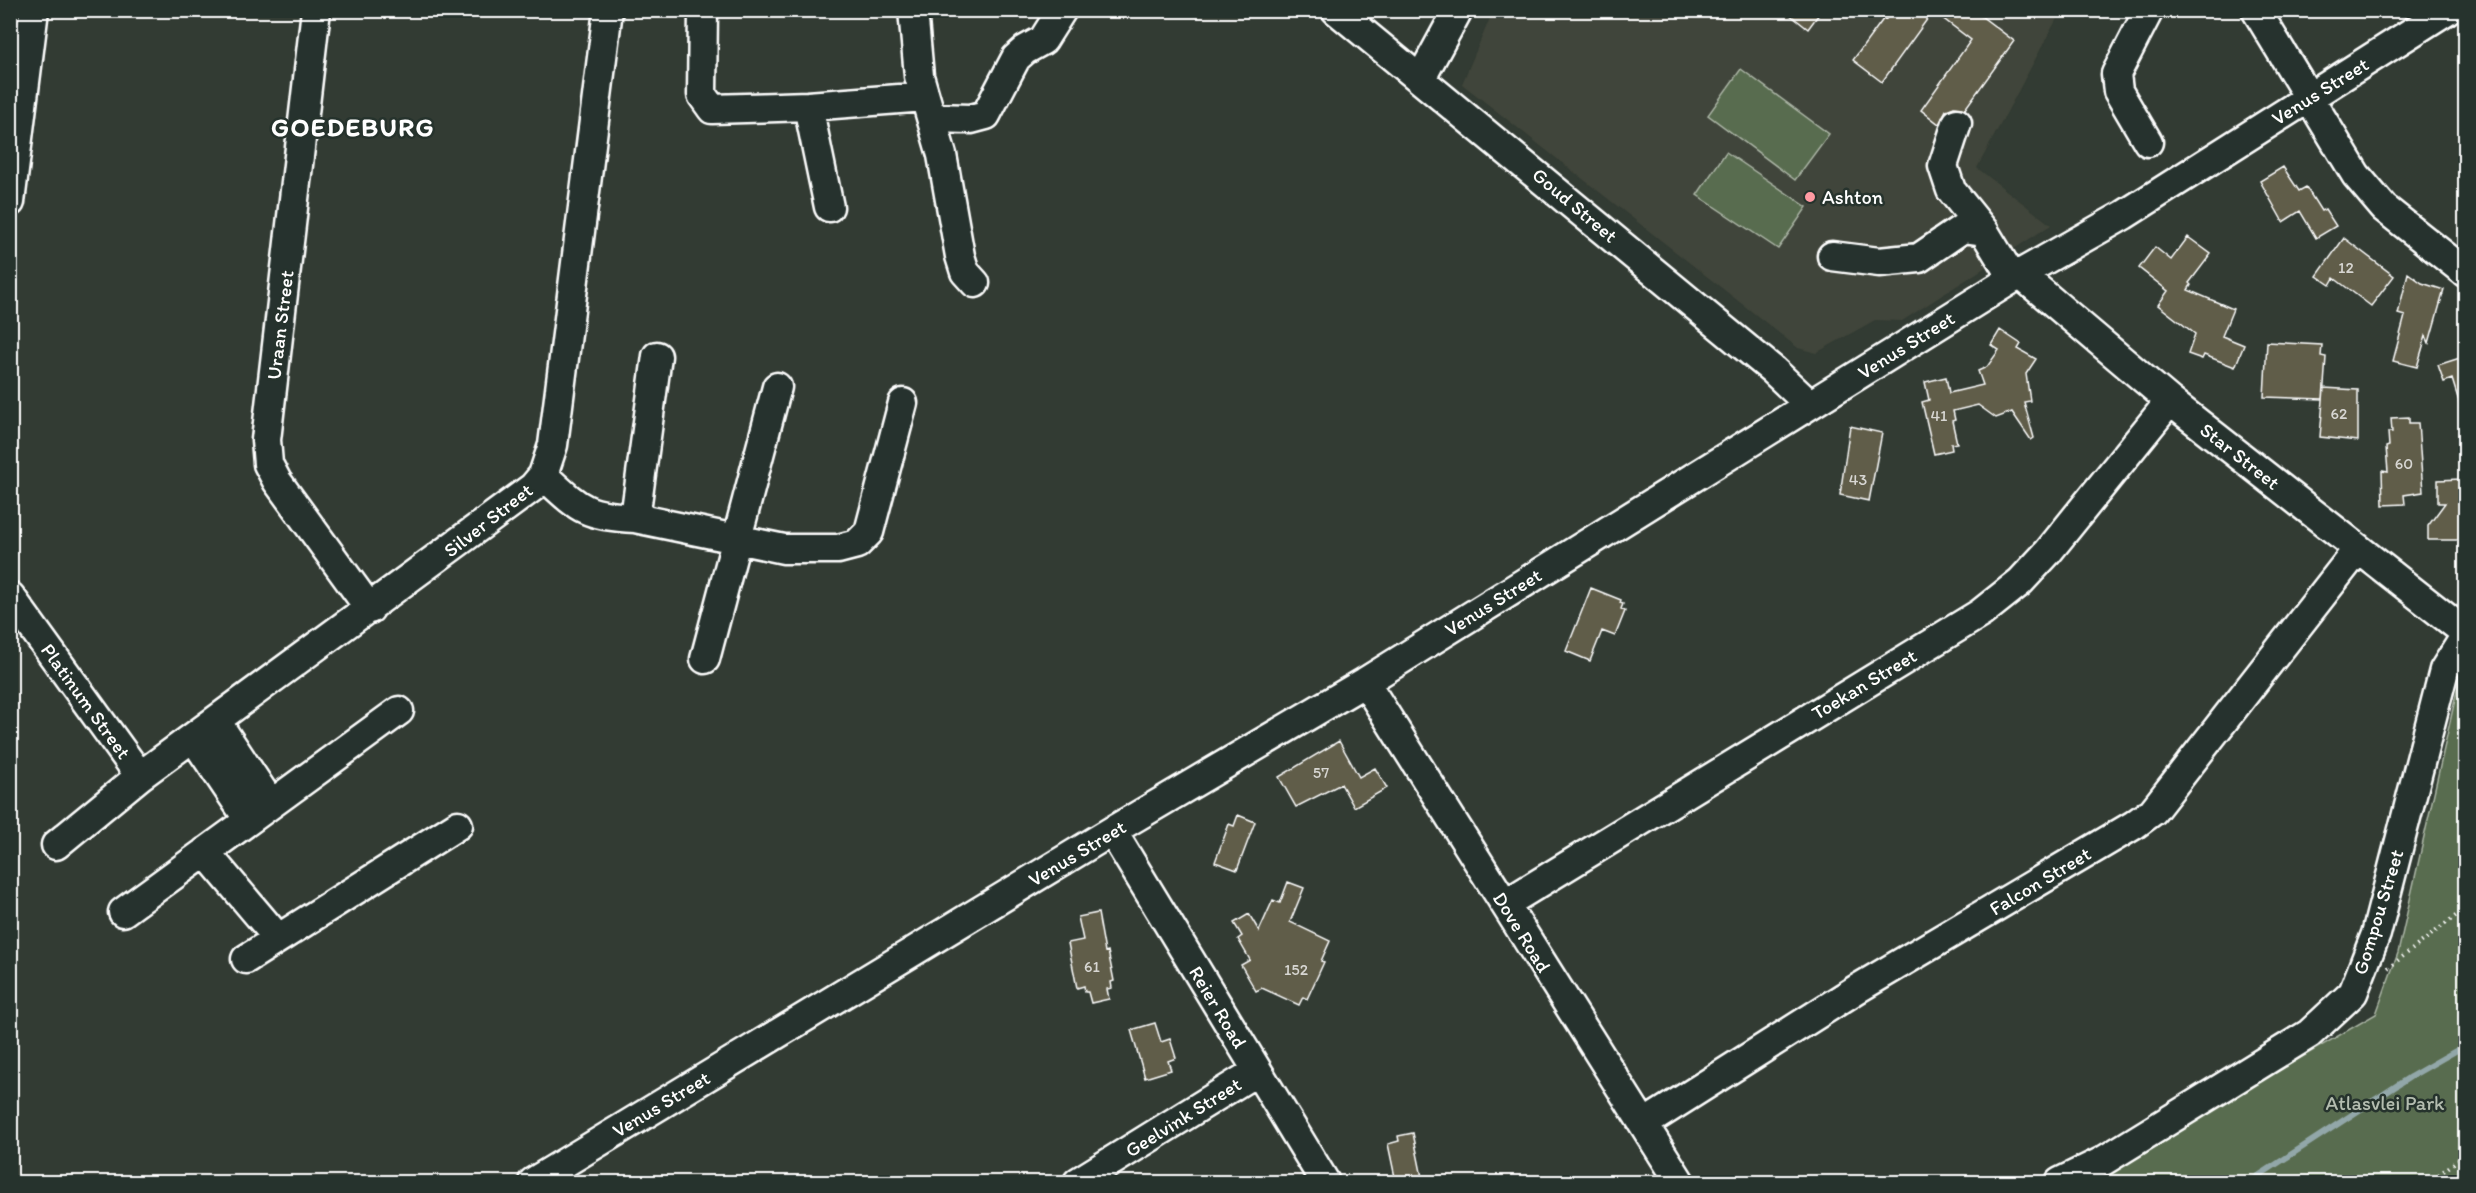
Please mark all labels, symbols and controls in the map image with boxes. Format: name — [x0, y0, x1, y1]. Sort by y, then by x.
street label: Venus Street — [2267, 52, 2373, 130]
district label: GOEDEBURG — [271, 111, 435, 143]
street label: Goud Street — [1528, 162, 1622, 248]
place label: Ashton — [1822, 185, 1883, 209]
marker: Ashton — [1803, 190, 1817, 204]
house number: 12 — [2338, 258, 2355, 277]
street label: Uraan Street — [261, 268, 299, 381]
street label: Venus Street — [1853, 306, 1959, 384]
house number: 62 — [2331, 404, 2348, 423]
house number: 41 — [1930, 406, 1948, 425]
street label: Star Street — [2195, 417, 2285, 495]
house number: 60 — [2395, 454, 2413, 473]
house number: 43 — [1849, 470, 1867, 489]
street label: Silver Street — [439, 478, 537, 562]
street label: Venus Street — [1440, 563, 1546, 641]
street label: Platinum Street — [36, 638, 136, 764]
street label: Toekan Street — [1807, 643, 1921, 725]
house number: 57 — [1313, 763, 1329, 782]
street label: Venus Street — [1024, 814, 1131, 891]
street label: Falcon Street — [1985, 841, 2095, 921]
street label: Gompou Street — [2348, 846, 2409, 978]
street label: Dove Road — [1488, 887, 1556, 977]
house number: 61 — [1084, 957, 1101, 976]
house number: 152 — [1284, 960, 1309, 979]
street label: Reier Road — [1184, 961, 1252, 1053]
street label: Venus Street — [608, 1065, 715, 1142]
street label: Geelvink Street — [1121, 1072, 1245, 1162]
park label: Atlasvlei Park — [2326, 1091, 2445, 1115]

